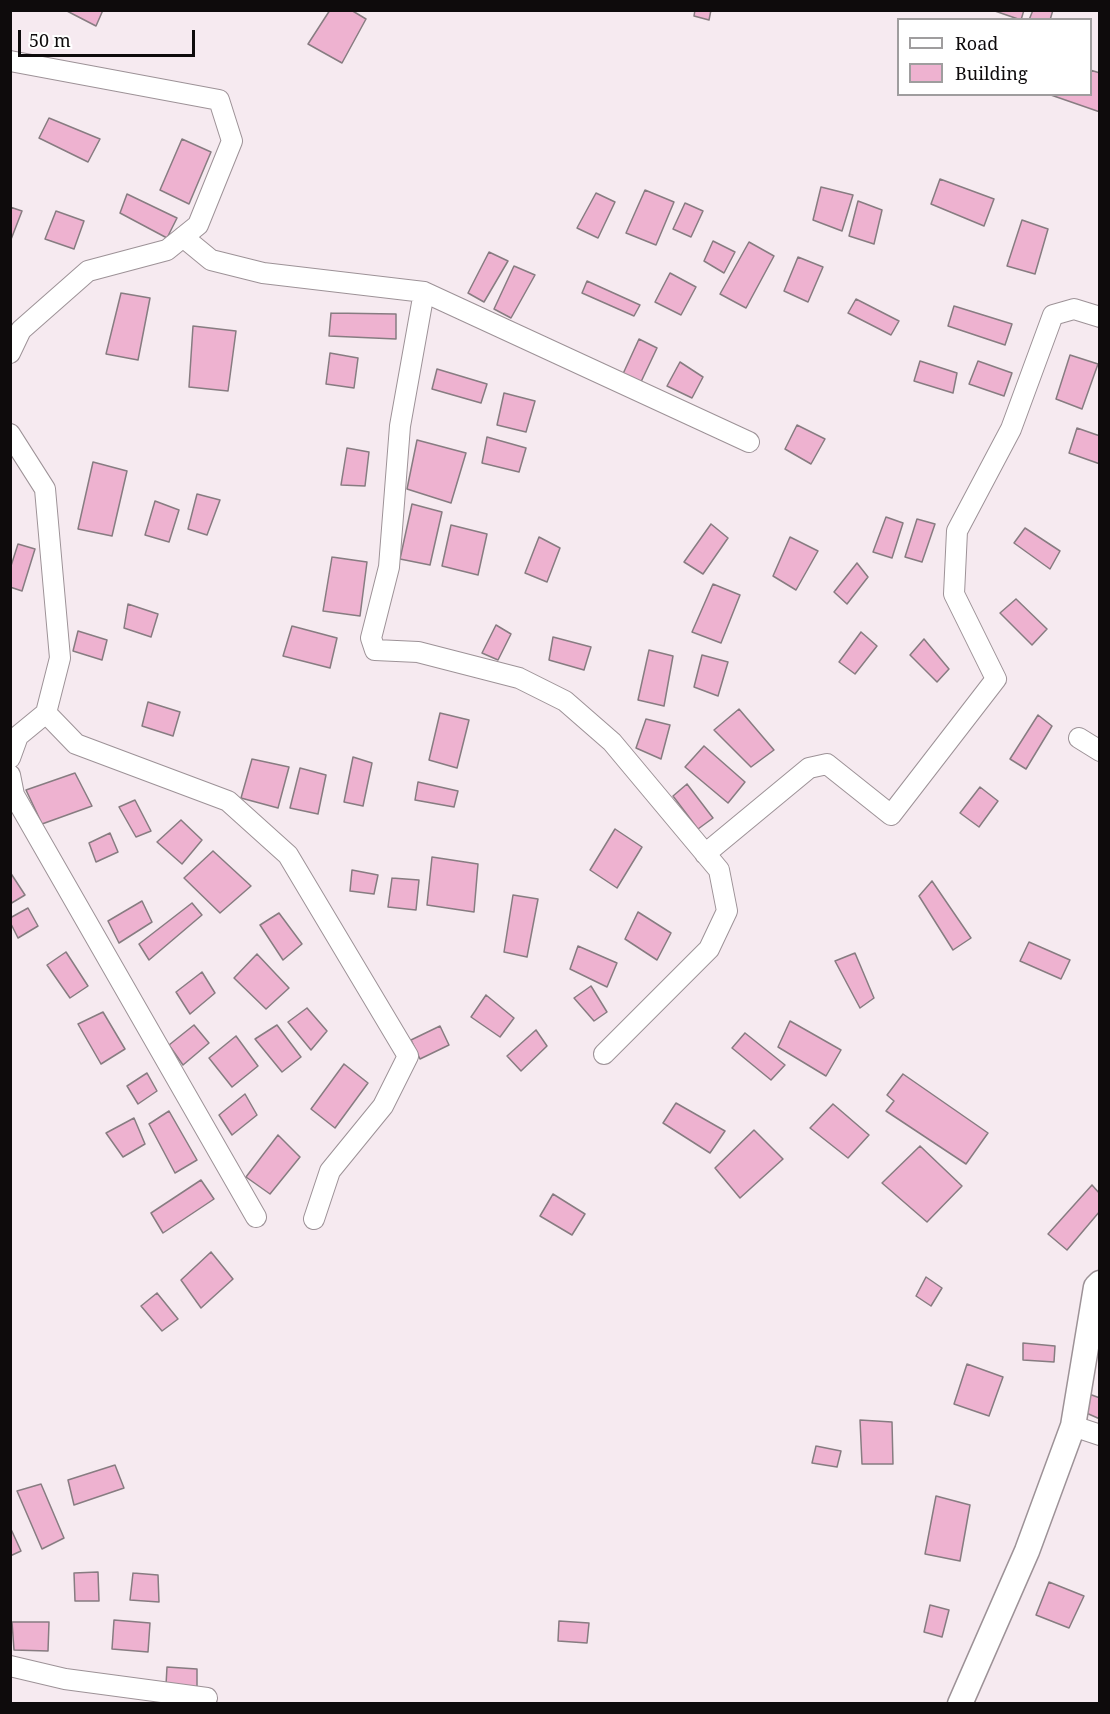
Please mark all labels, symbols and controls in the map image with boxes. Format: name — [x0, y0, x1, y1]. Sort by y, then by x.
scale bar — [21, 18, 198, 56]
legend — [897, 18, 1092, 96]
text: 50 m — [29, 28, 71, 52]
text: Road — [955, 31, 998, 55]
text: Building — [955, 61, 1028, 85]

